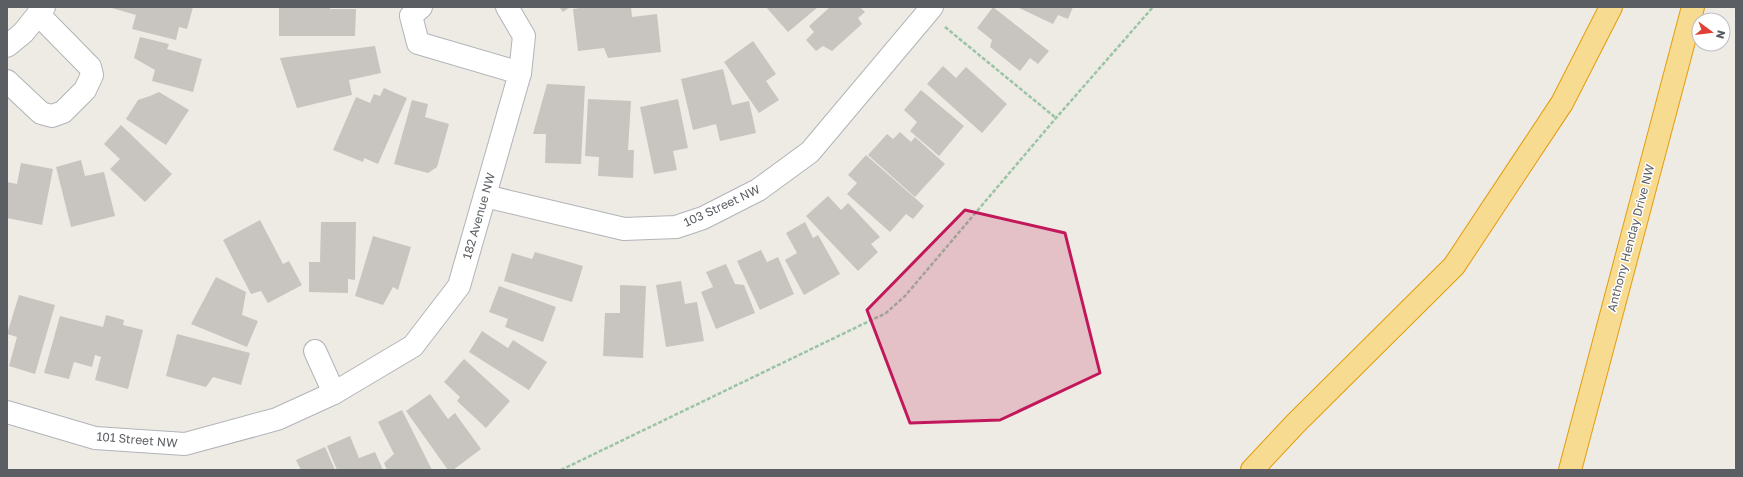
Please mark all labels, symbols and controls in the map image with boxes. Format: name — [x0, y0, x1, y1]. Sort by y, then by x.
north arrow — [1691, 12, 1731, 52]
text: N — [1714, 29, 1729, 40]
street label: Anthony Henday Drive NW — [1604, 162, 1658, 313]
street label: 182 Avenue NW — [459, 171, 498, 261]
street label: 103 Street NW — [681, 181, 763, 230]
street label: 101 Street NW — [96, 428, 179, 451]

